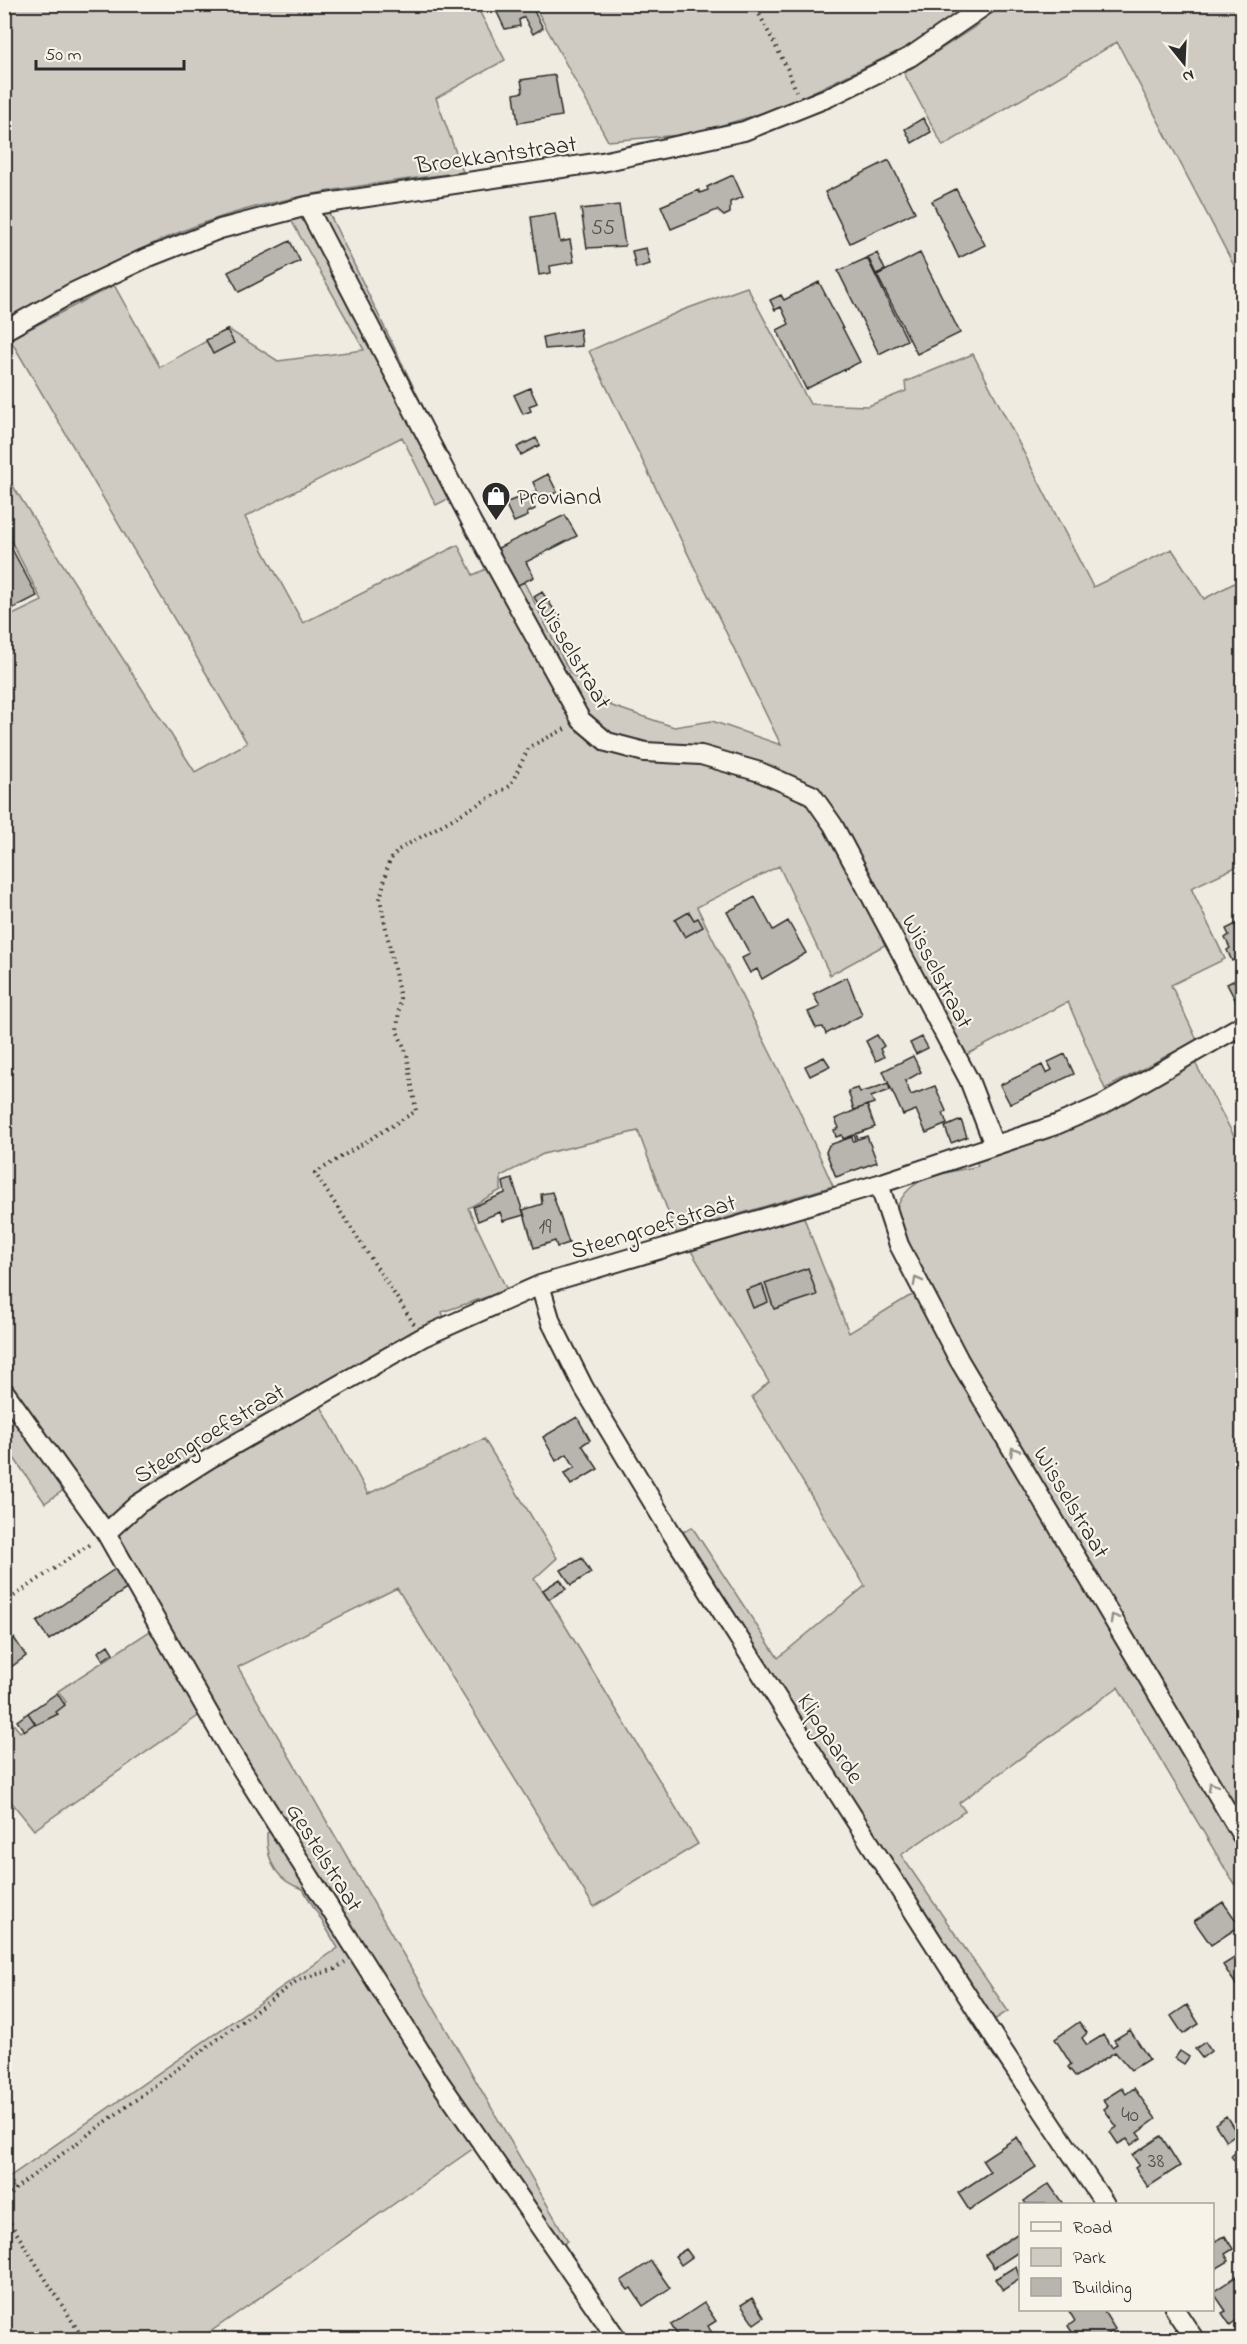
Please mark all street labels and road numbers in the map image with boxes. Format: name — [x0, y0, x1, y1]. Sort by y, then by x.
street label: Broekkantstraat — [413, 128, 579, 185]
street label: Wisselstraat — [525, 592, 619, 717]
street label: Wisselstraat — [891, 909, 981, 1036]
street label: Steengroefstraat — [567, 1187, 741, 1270]
street label: Steengroefstraat — [128, 1376, 293, 1494]
street label: Wisselstraat — [1023, 1441, 1117, 1566]
street label: Klipgaarde — [787, 1687, 871, 1792]
street label: Gestelstraat — [276, 1797, 370, 1920]

